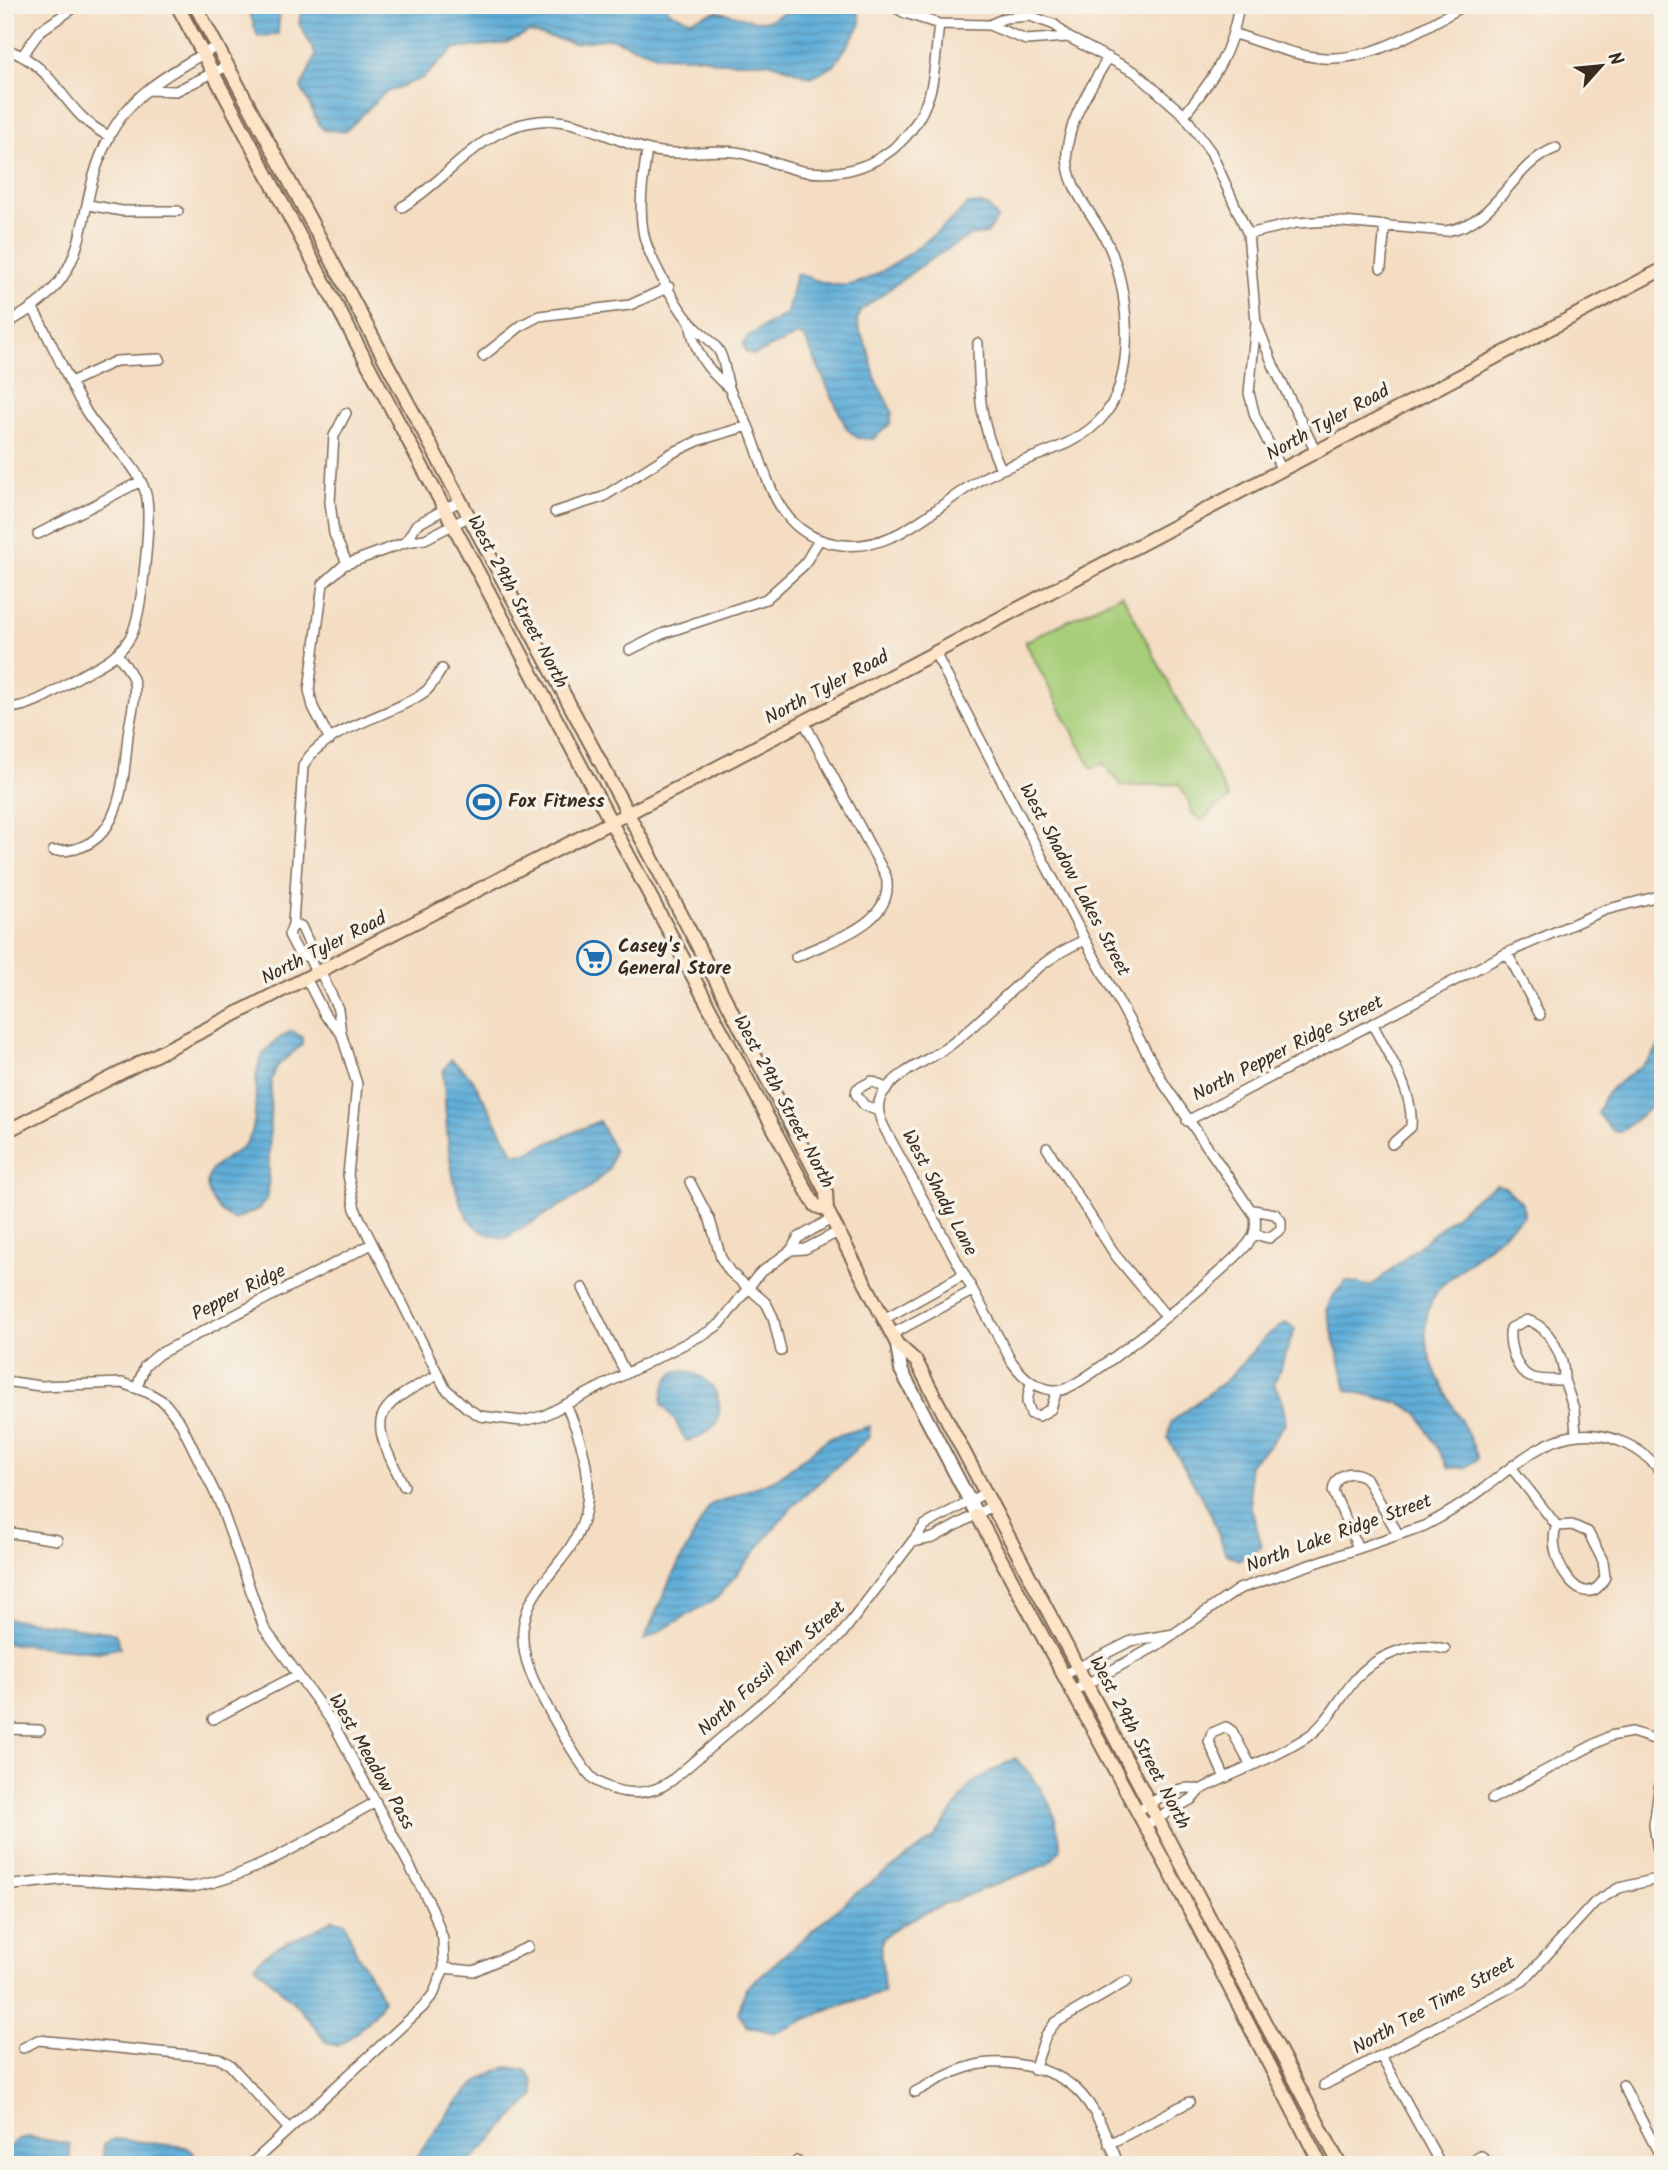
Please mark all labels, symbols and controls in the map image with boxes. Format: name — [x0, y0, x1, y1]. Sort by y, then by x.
north arrow — [1566, 32, 1636, 102]
text: N — [1598, 47, 1630, 71]
street label: North Tyler Road — [1261, 376, 1396, 469]
street label: West 29th Street North — [458, 510, 576, 694]
street label: North Tyler Road — [759, 642, 895, 733]
street label: West Shadow Lakes Street — [1010, 778, 1138, 982]
sports icon: Fox Fitness — [465, 783, 503, 821]
place label: Fox Fitness — [508, 787, 605, 817]
street label: North Tyler Road — [256, 904, 392, 994]
place label: Casey's General Store — [618, 932, 731, 984]
supermarket icon: Casey's General Store — [575, 939, 613, 977]
street label: North Pepper Ridge Street — [1187, 987, 1389, 1110]
street label: West 29th Street North — [724, 1010, 842, 1194]
street label: West Shady Lane — [893, 1124, 985, 1262]
street label: Pepper Ridge — [187, 1256, 292, 1330]
street label: North Lake Ridge Street — [1242, 1486, 1437, 1582]
street label: North Fossil Rim Street — [691, 1594, 853, 1744]
street label: West 29th Street North — [1080, 1651, 1198, 1835]
street label: West Meadow Pass — [320, 1688, 422, 1836]
street label: North Tee Time Street — [1347, 1948, 1521, 2063]

